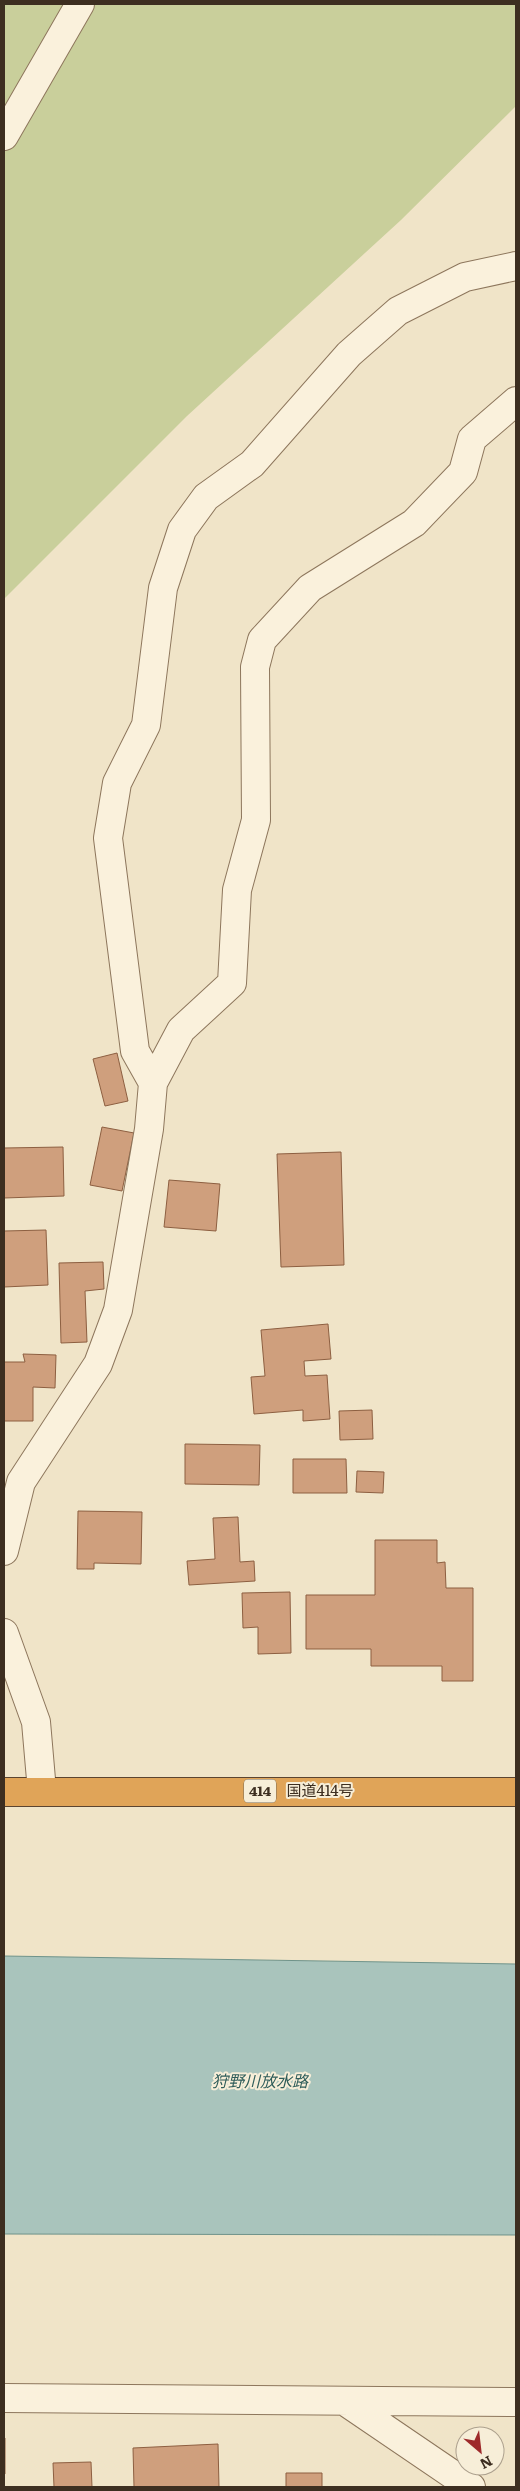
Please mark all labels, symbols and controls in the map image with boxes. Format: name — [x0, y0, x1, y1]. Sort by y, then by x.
street label: 国道414号 — [286, 1778, 354, 1801]
road number: 414 — [244, 1780, 276, 1802]
water label: 狩野川放水路 — [212, 2068, 310, 2092]
north arrow — [455, 2426, 505, 2476]
text: N — [476, 2452, 496, 2475]

